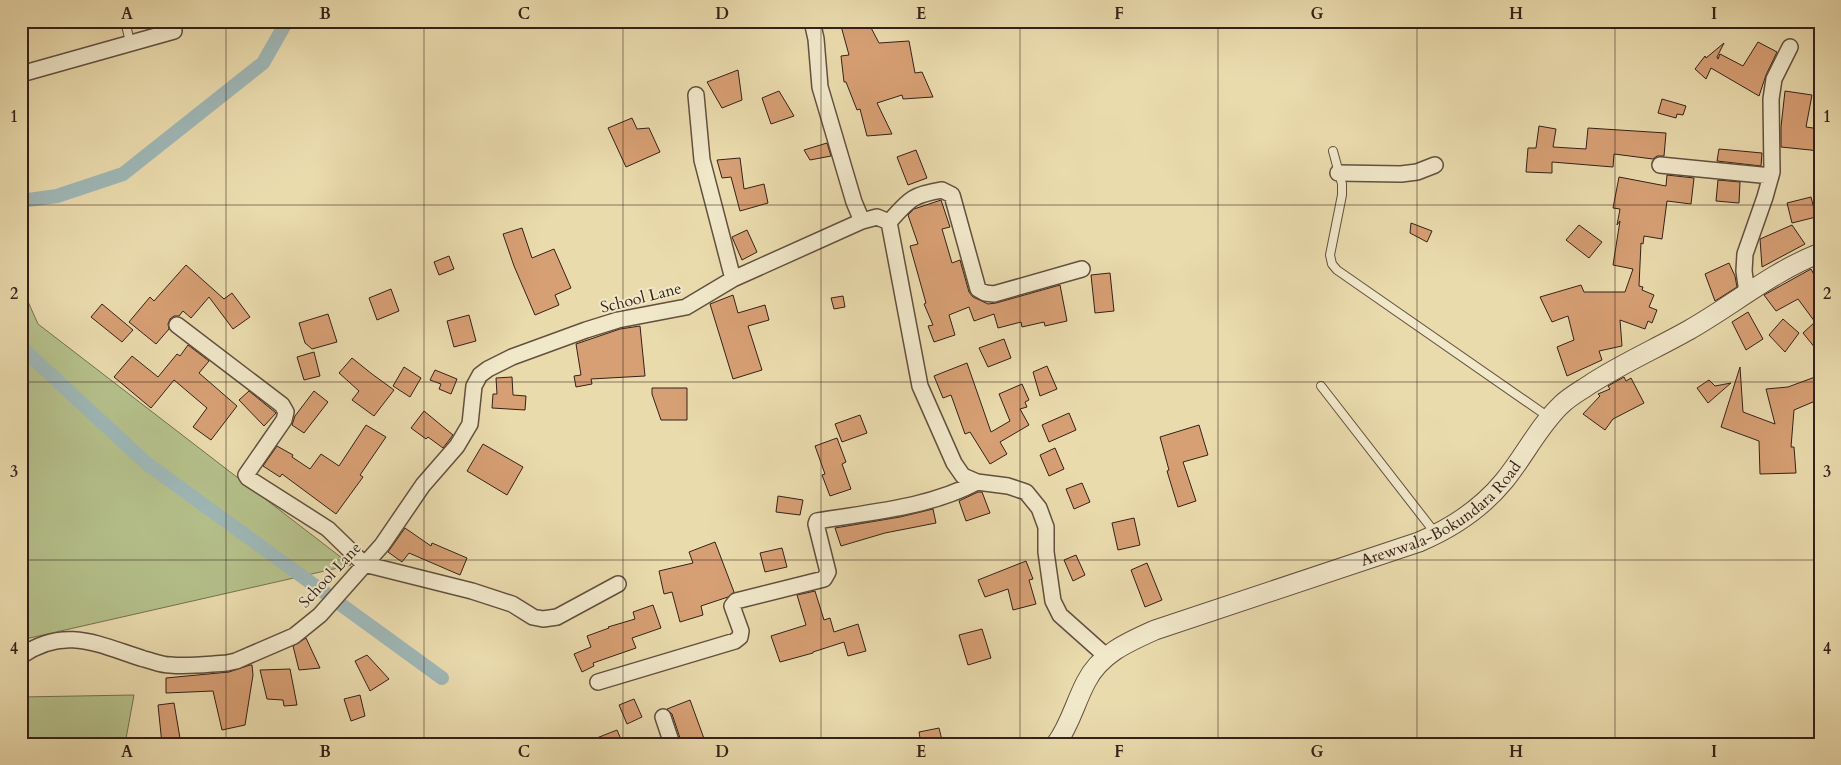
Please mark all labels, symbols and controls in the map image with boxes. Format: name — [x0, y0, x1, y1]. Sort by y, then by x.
text: A — [121, 3, 133, 25]
text: B — [319, 3, 331, 25]
text: C — [518, 3, 530, 25]
text: D — [715, 3, 729, 25]
text: E — [916, 3, 926, 25]
text: F — [1114, 3, 1124, 25]
text: G — [1310, 3, 1324, 25]
text: H — [1509, 3, 1523, 25]
text: I — [1711, 3, 1717, 25]
text: 1 — [10, 106, 18, 128]
text: 1 — [1823, 106, 1831, 128]
street label: School Lane — [598, 277, 684, 319]
text: 2 — [10, 283, 18, 305]
text: 2 — [1823, 283, 1831, 305]
street label: Arewwala-Bokundara Road — [1358, 457, 1527, 572]
text: 3 — [10, 461, 18, 483]
text: 3 — [1823, 461, 1831, 483]
street label: School Lane — [294, 537, 366, 613]
text: 4 — [10, 638, 18, 660]
text: 4 — [1823, 638, 1831, 660]
text: A — [121, 741, 133, 763]
text: B — [319, 741, 331, 763]
text: C — [518, 741, 530, 763]
text: D — [715, 741, 729, 763]
text: E — [916, 741, 926, 763]
text: F — [1114, 741, 1124, 763]
text: G — [1310, 741, 1324, 763]
text: H — [1509, 741, 1523, 763]
text: I — [1711, 741, 1717, 763]

